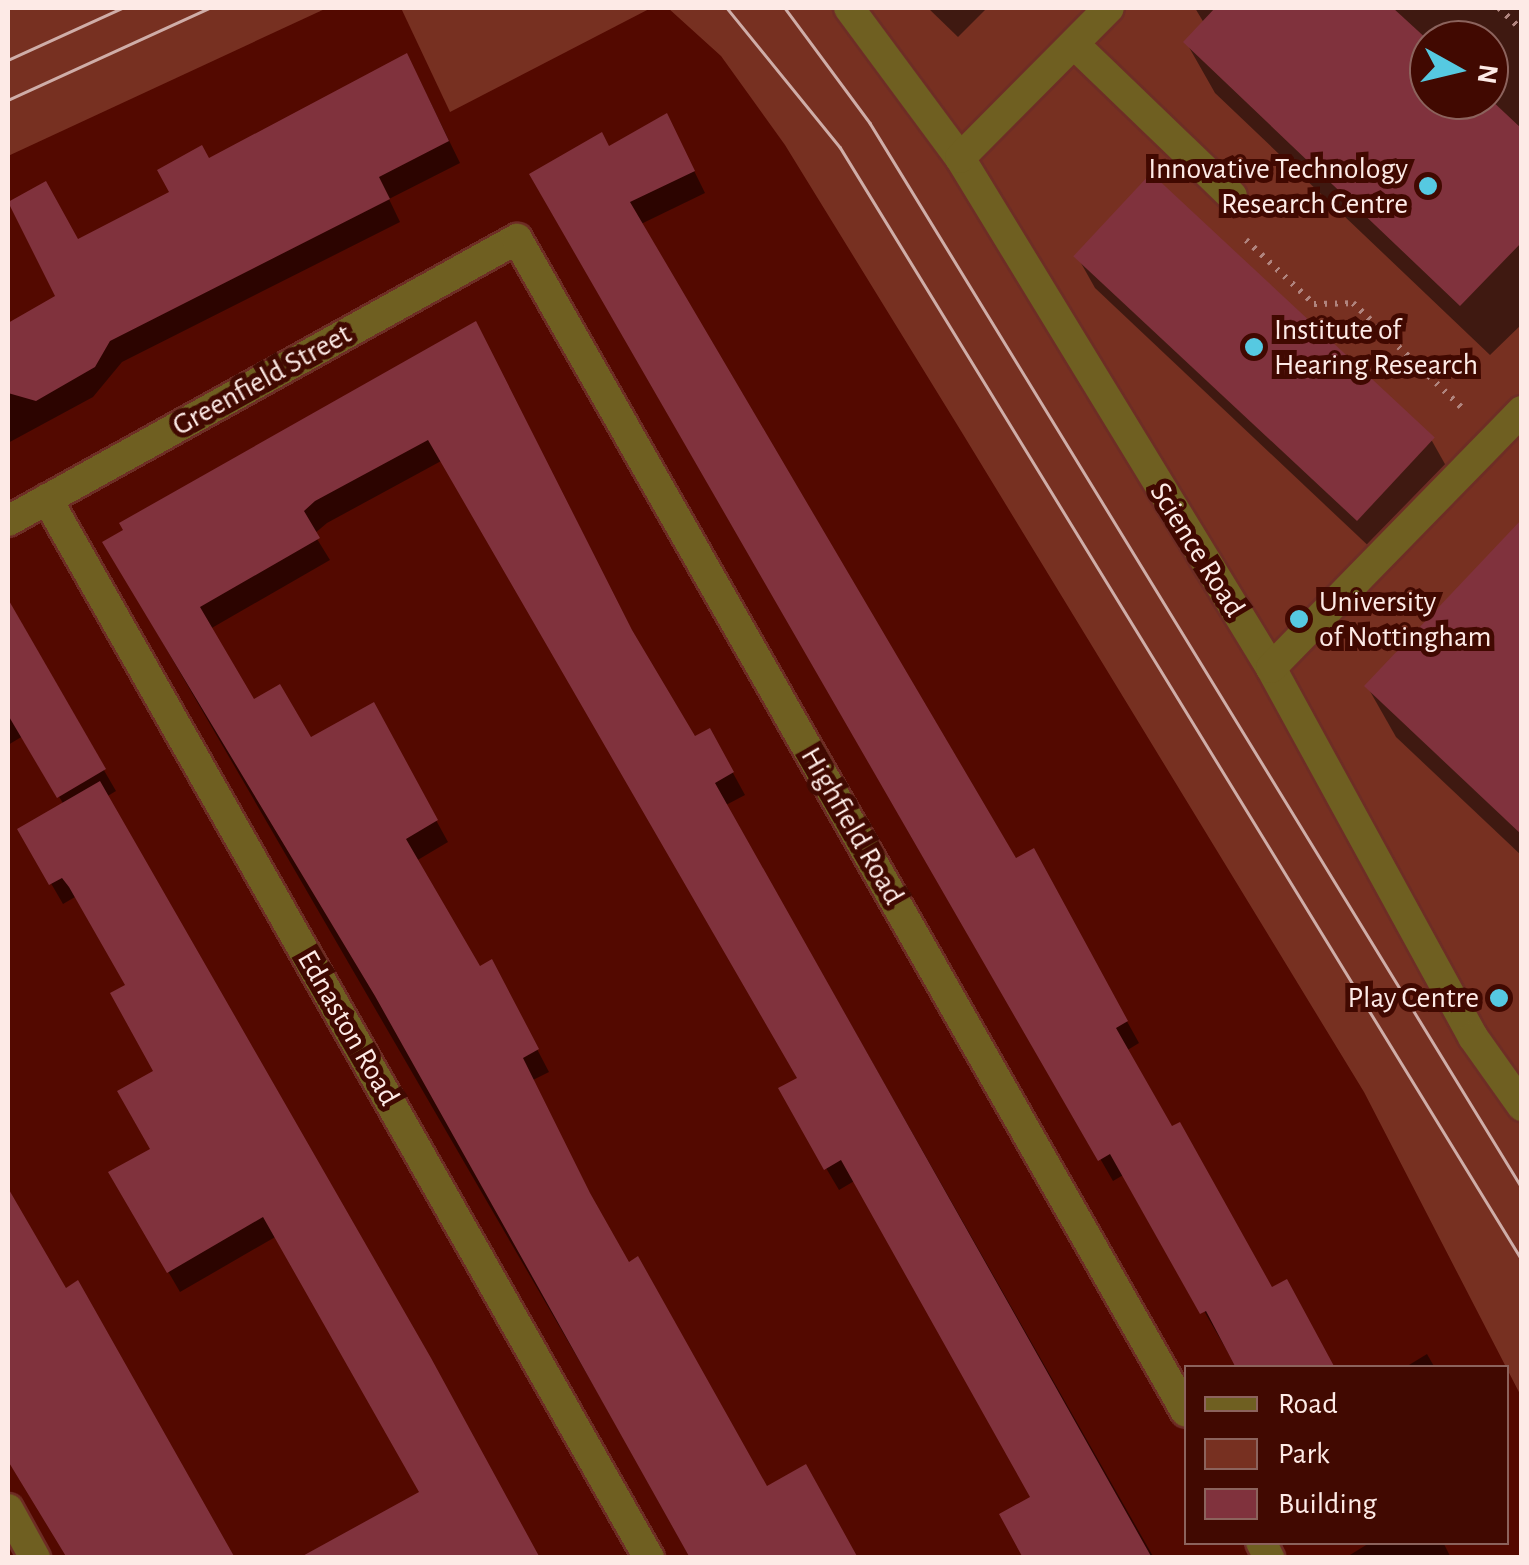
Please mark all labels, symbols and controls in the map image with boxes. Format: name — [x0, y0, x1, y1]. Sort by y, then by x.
north arrow — [1409, 20, 1509, 120]
text: N — [1472, 62, 1502, 85]
place label: Innovative Technology Research Centre — [1148, 151, 1408, 222]
marker: Innovative Technology Research Centre — [1417, 175, 1439, 197]
place label: Institute of Hearing Research — [1274, 312, 1478, 382]
street label: Greenfield Street — [166, 316, 358, 444]
marker: Institute of Hearing Research — [1243, 336, 1265, 358]
street label: Science Road — [1142, 476, 1252, 624]
place label: University of Nottingham — [1319, 584, 1491, 654]
marker: University of Nottingham — [1288, 608, 1310, 630]
street label: Highfield Road — [792, 741, 912, 911]
street label: Ednaston Road — [289, 944, 407, 1112]
place label: Play Centre — [1347, 980, 1479, 1016]
marker: Play Centre — [1488, 987, 1510, 1009]
legend — [1184, 1365, 1509, 1545]
text: Road — [1278, 1389, 1338, 1419]
text: Park — [1278, 1439, 1330, 1469]
text: Building — [1278, 1489, 1377, 1519]

